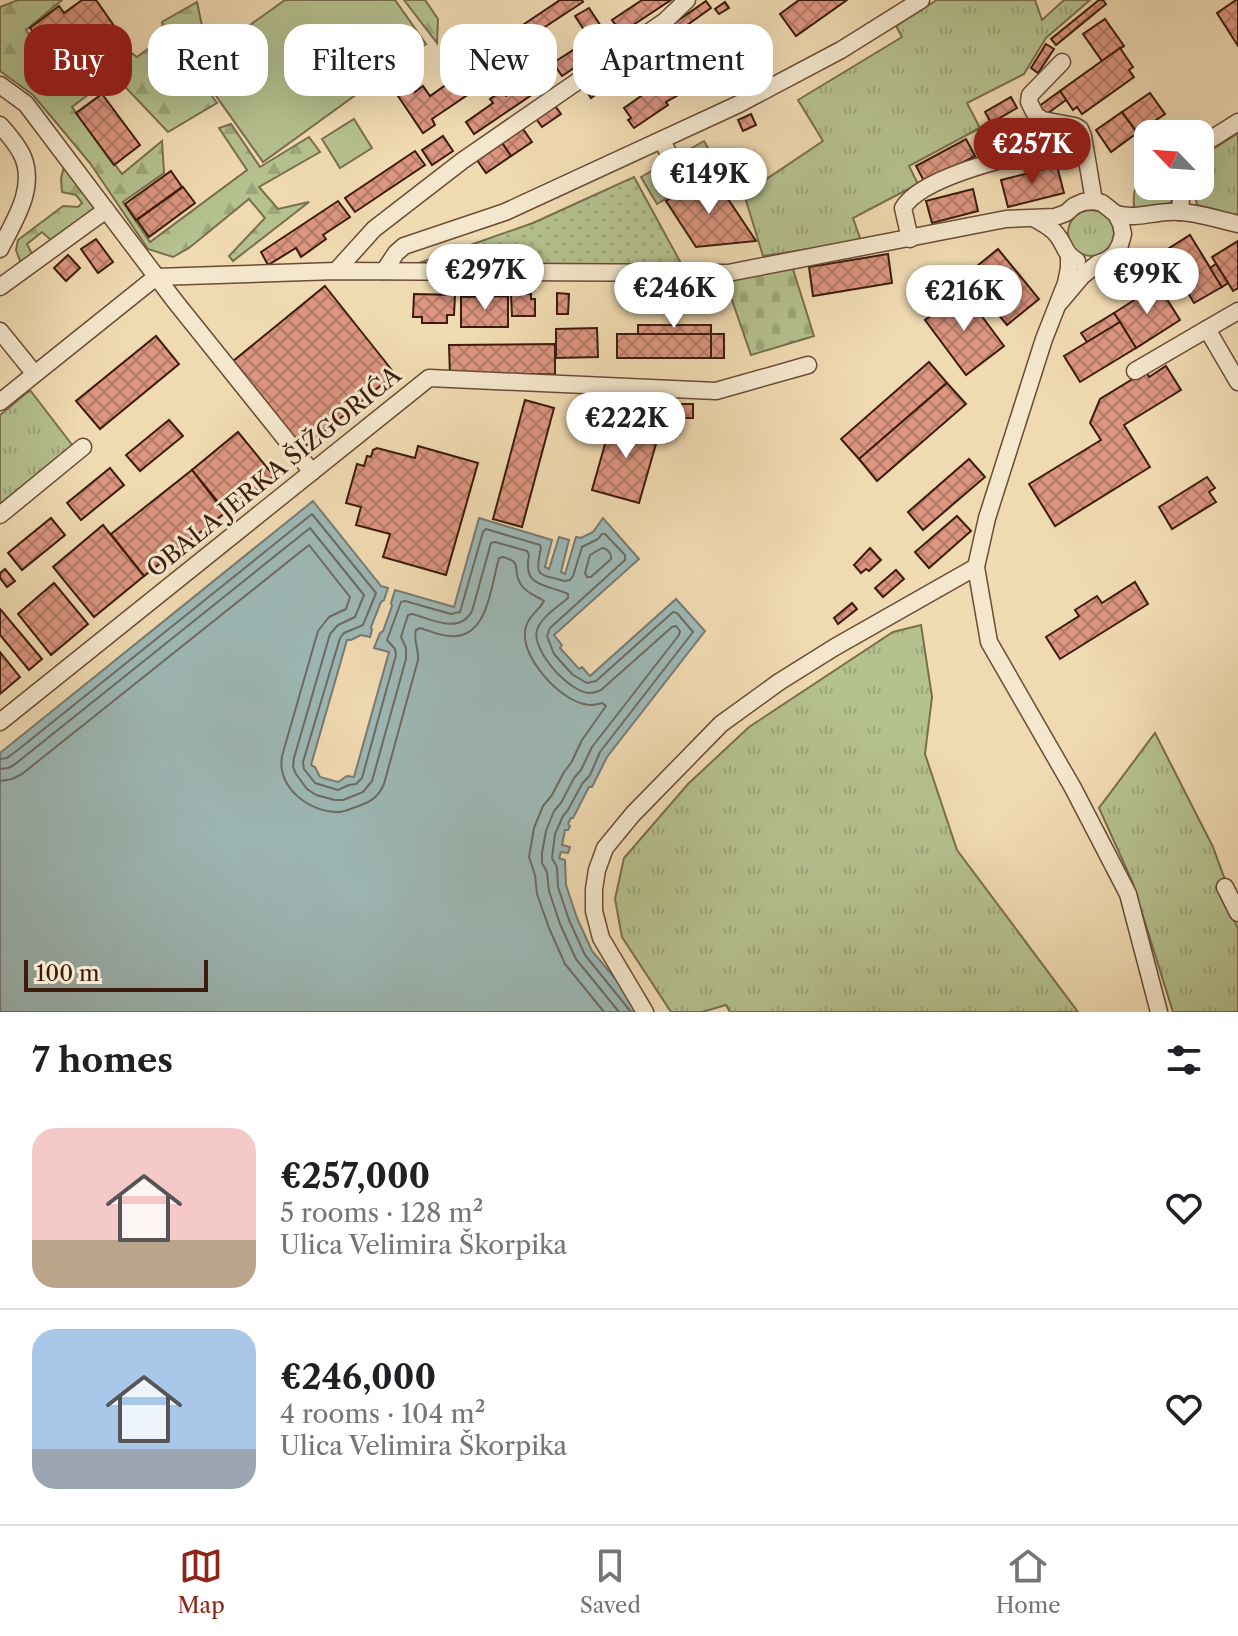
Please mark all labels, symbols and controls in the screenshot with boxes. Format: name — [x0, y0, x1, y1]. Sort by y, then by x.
chip: Buy — [24, 24, 132, 96]
chip: Rent — [148, 24, 268, 96]
chip: Filters — [284, 24, 424, 96]
chip: New — [440, 24, 557, 96]
chip: Apartment — [573, 24, 773, 96]
pin: €257K — [976, 118, 1088, 186]
north arrow — [1134, 120, 1214, 200]
map controls — [1134, 120, 1214, 200]
text: €257K — [992, 128, 1072, 160]
pin: €149K — [653, 148, 765, 216]
text: €149K — [669, 158, 749, 190]
pin: €297K — [429, 244, 541, 312]
pin: €99K — [1100, 248, 1194, 316]
text: €297K — [444, 254, 526, 286]
text: €99K — [1113, 258, 1181, 290]
pin: €246K — [618, 262, 730, 330]
pin: €216K — [908, 265, 1020, 333]
text: €246K — [632, 272, 716, 304]
text: €216K — [924, 275, 1004, 307]
street label: OBALA JERKA ŠIŽGORIĆA — [140, 358, 408, 583]
pin: €222K — [570, 392, 682, 460]
text: €222K — [584, 402, 668, 434]
scale bar — [24, 956, 208, 992]
text: 100 m — [36, 960, 99, 987]
icon: filters — [1162, 1038, 1206, 1082]
text: 7 homes — [32, 1039, 173, 1081]
text: €257,000 — [280, 1155, 430, 1197]
icon: home — [96, 1160, 192, 1256]
icon: heart — [1162, 1186, 1206, 1230]
text: 5 rooms · 128 m² — [280, 1197, 483, 1229]
text: Ulica Velimira Škorpika — [280, 1229, 567, 1261]
text: €246,000 — [280, 1356, 436, 1398]
icon: home — [96, 1361, 192, 1457]
icon: heart — [1162, 1387, 1206, 1431]
text: 4 rooms · 104 m² — [280, 1398, 485, 1430]
text: Ulica Velimira Škorpika — [280, 1430, 567, 1462]
tab: Map — [178, 1544, 225, 1619]
tab: Saved — [580, 1544, 641, 1619]
tab: Home — [996, 1544, 1060, 1619]

